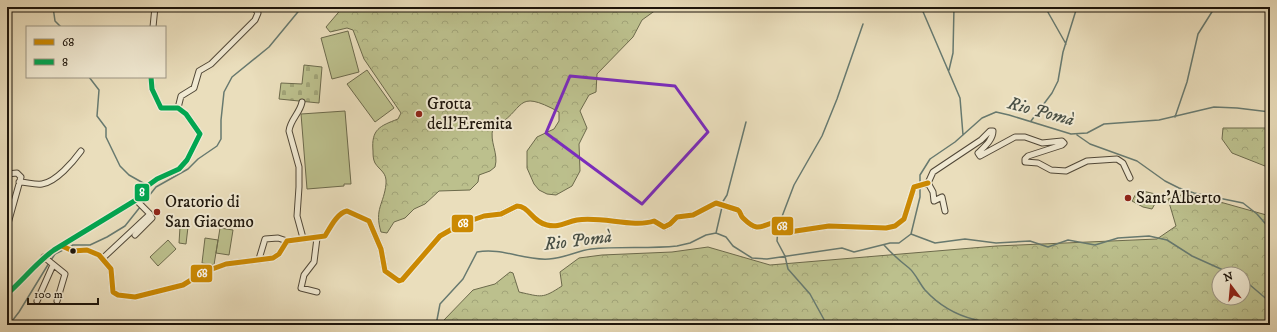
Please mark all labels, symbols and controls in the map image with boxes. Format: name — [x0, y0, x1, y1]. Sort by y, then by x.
legend — [26, 26, 166, 78]
text: 68 — [62, 35, 74, 50]
text: 8 — [62, 55, 68, 70]
water label: Rio Pomà — [1004, 92, 1077, 131]
place label: Grotta dell'Eremita — [427, 93, 513, 135]
marker: Grotta dell'Eremita — [414, 109, 424, 119]
line badge: 8 — [134, 183, 150, 202]
text: 8 — [139, 186, 145, 200]
place label: Sant'Alberto — [1136, 187, 1221, 209]
place label: Oratorio di San Giacomo — [165, 191, 254, 233]
marker: Sant'Alberto — [1123, 193, 1133, 203]
marker: Oratorio di San Giacomo — [152, 207, 162, 217]
line badge: 68 — [451, 214, 474, 233]
line badge: 68 — [771, 216, 794, 236]
text: 68 — [457, 217, 469, 231]
text: 68 — [776, 220, 788, 234]
water label: Rio Pomà — [542, 226, 613, 256]
unlabelled marker — [68, 246, 78, 256]
line badge: 68 — [190, 264, 213, 283]
north arrow — [1211, 266, 1251, 306]
text: 68 — [196, 267, 208, 281]
text: N — [1222, 269, 1235, 285]
scale bar — [28, 280, 98, 306]
text: 100 m — [34, 287, 63, 302]

